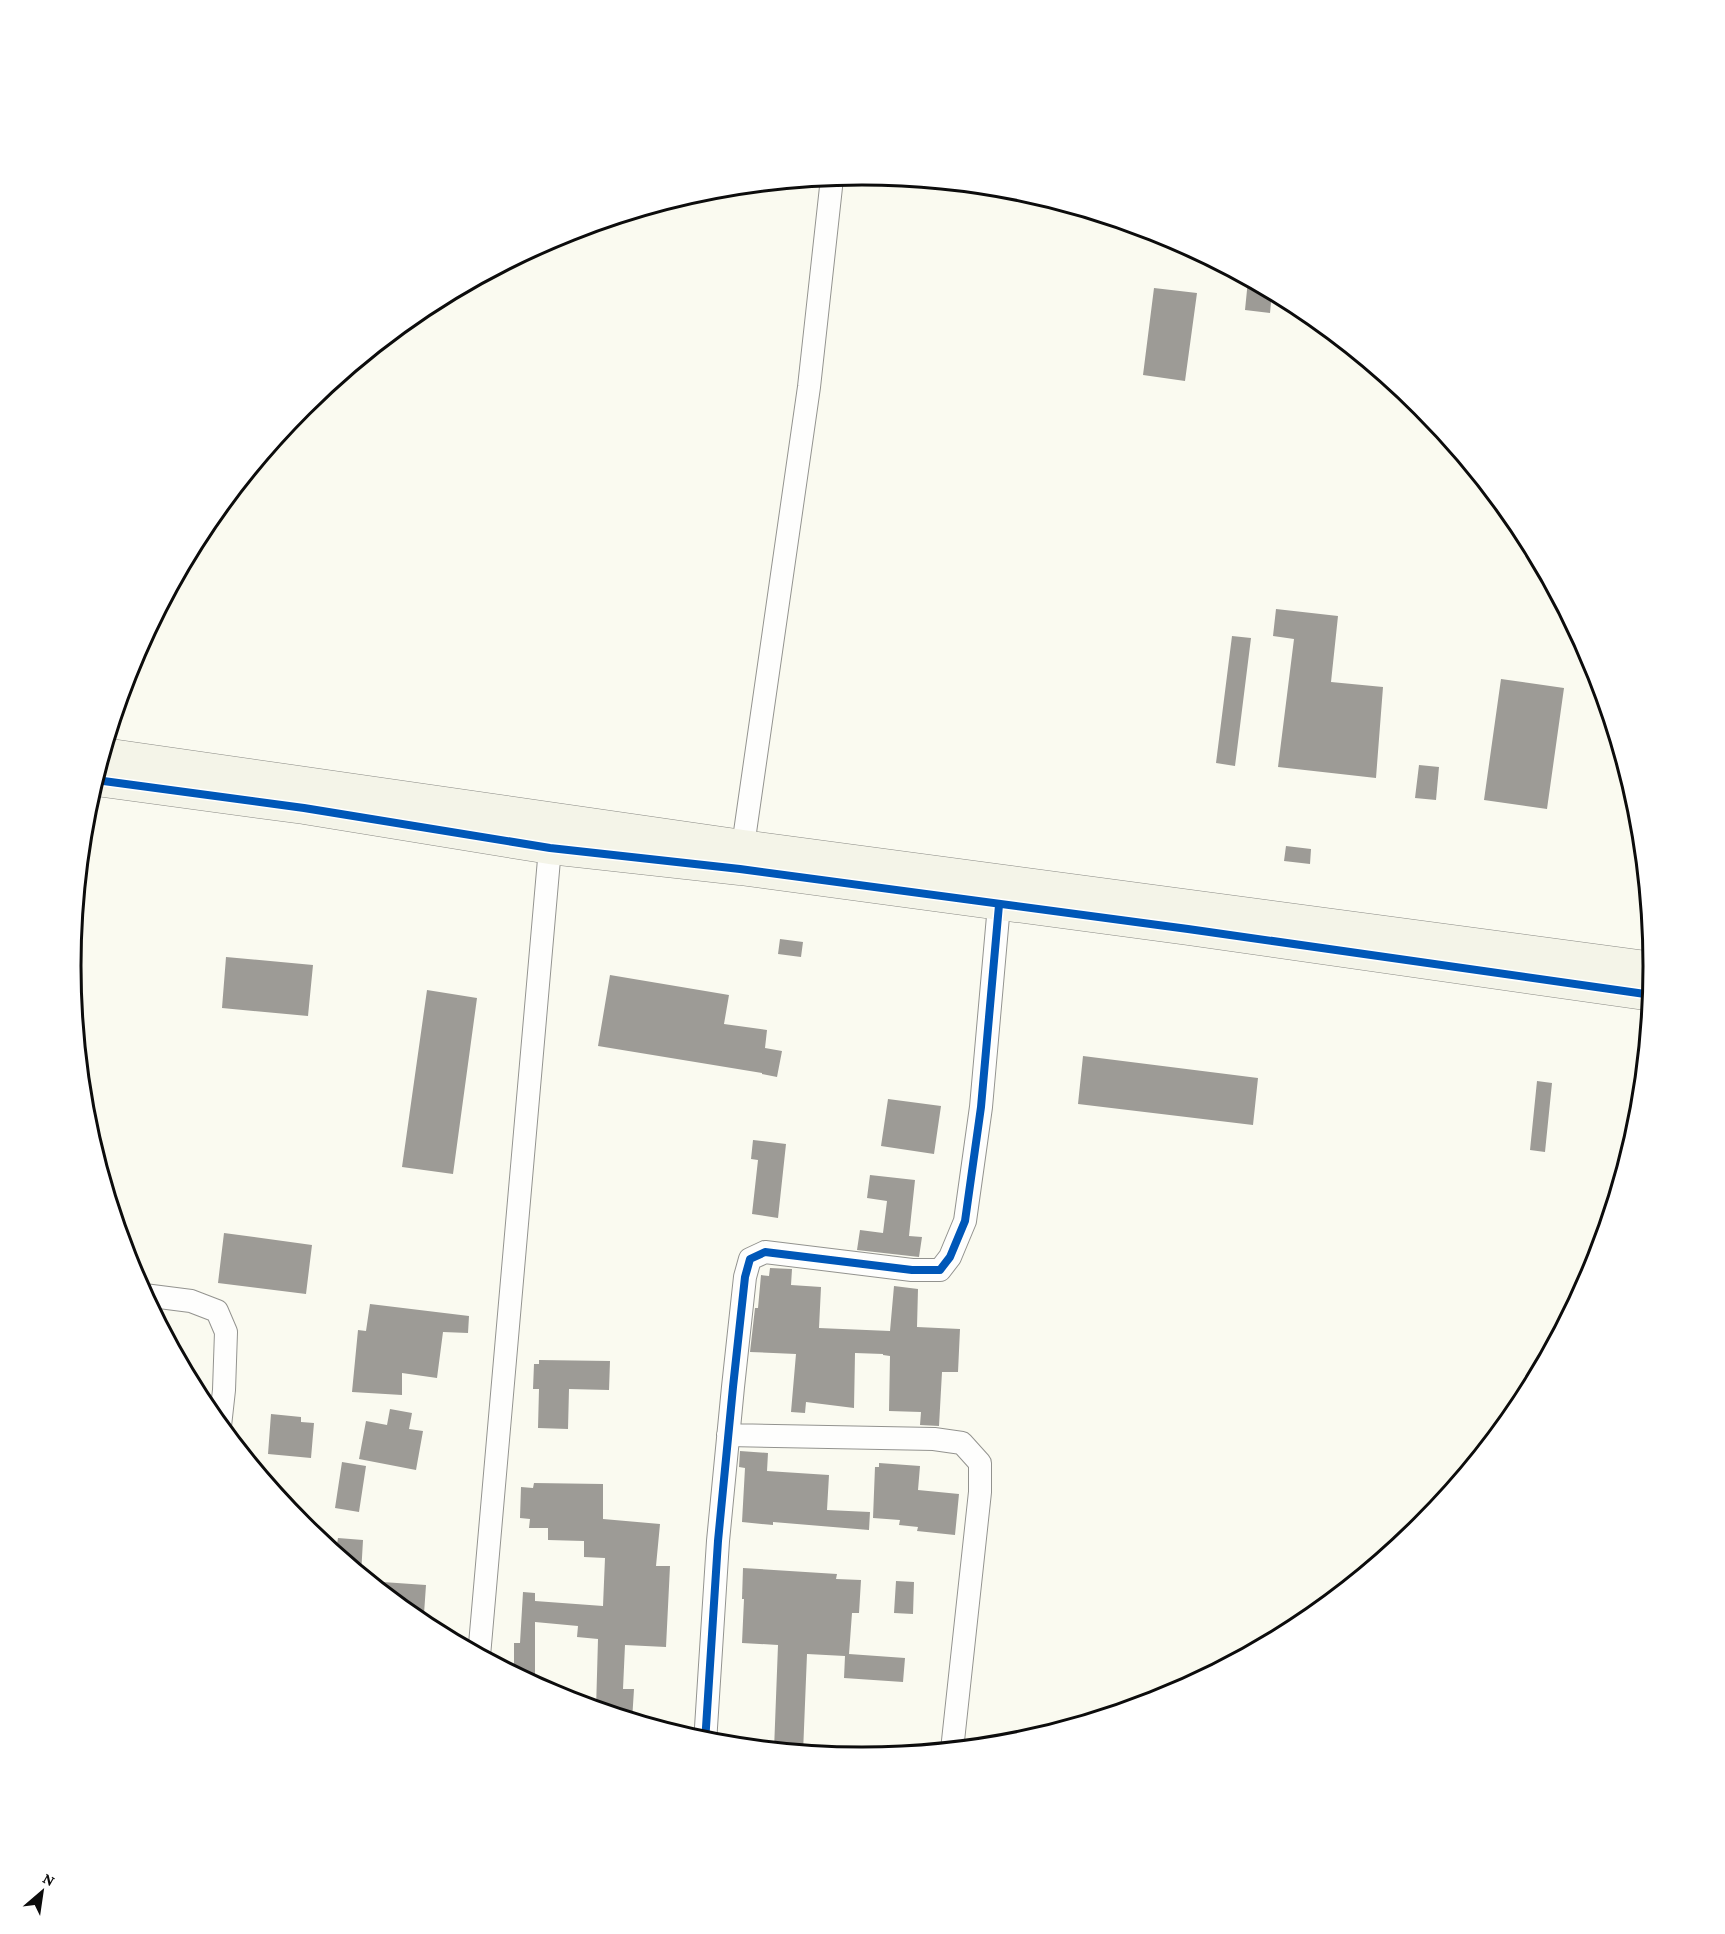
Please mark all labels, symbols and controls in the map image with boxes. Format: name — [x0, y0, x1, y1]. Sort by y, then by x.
north arrow — [12, 1862, 72, 1922]
text: N — [40, 1869, 58, 1889]

